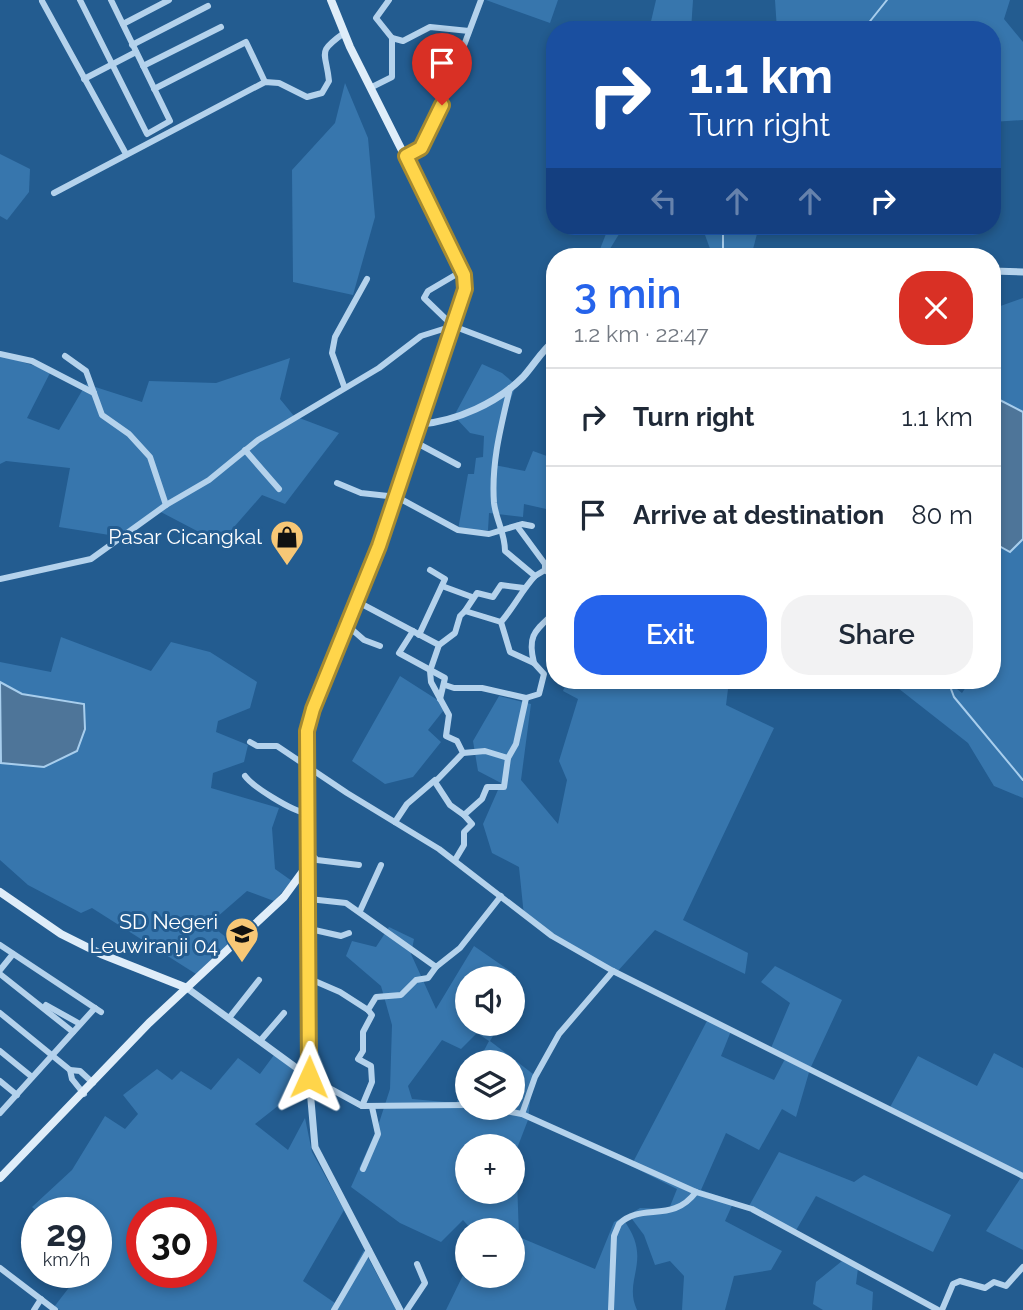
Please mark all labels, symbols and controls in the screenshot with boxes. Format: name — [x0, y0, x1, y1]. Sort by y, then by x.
pin — [412, 33, 472, 105]
icon: arrive — [423, 44, 461, 82]
text: 1.1 km — [689, 47, 833, 104]
icon: right — [574, 49, 665, 140]
text: Turn right — [689, 106, 830, 143]
icon: left — [645, 182, 683, 220]
icon: ahead — [718, 182, 756, 220]
icon: ahead — [791, 182, 829, 220]
icon: right — [864, 182, 902, 220]
text: 3 min — [574, 269, 682, 318]
button: close — [899, 271, 973, 345]
text: 1.2 km · 22:47 — [574, 320, 708, 347]
icon: right — [574, 398, 612, 436]
text: Turn right — [633, 402, 754, 432]
text: 1.1 km — [902, 402, 973, 432]
icon: arrive — [574, 496, 612, 534]
text: Arrive at destination — [633, 500, 884, 530]
text: 80 m — [911, 500, 973, 530]
shop icon: Pasar Cicangkal — [268, 518, 306, 567]
place label: Pasar Cicangkal — [108, 524, 262, 549]
button: Exit — [574, 595, 767, 675]
button: Share — [781, 595, 973, 675]
place label: SD Negeri Leuwiranji 04 — [90, 909, 218, 958]
school or university icon: SD Negeri Leuwiranji 04 — [223, 915, 261, 964]
map controls — [455, 966, 525, 1288]
button: sound — [455, 966, 525, 1036]
position arrow — [272, 1040, 346, 1114]
button: layers — [455, 1050, 525, 1120]
button: + — [455, 1134, 525, 1204]
speed limit sign: 30 — [126, 1197, 217, 1288]
text: 29 — [46, 1213, 87, 1254]
button: − — [455, 1218, 525, 1288]
text: km/h — [43, 1249, 90, 1270]

